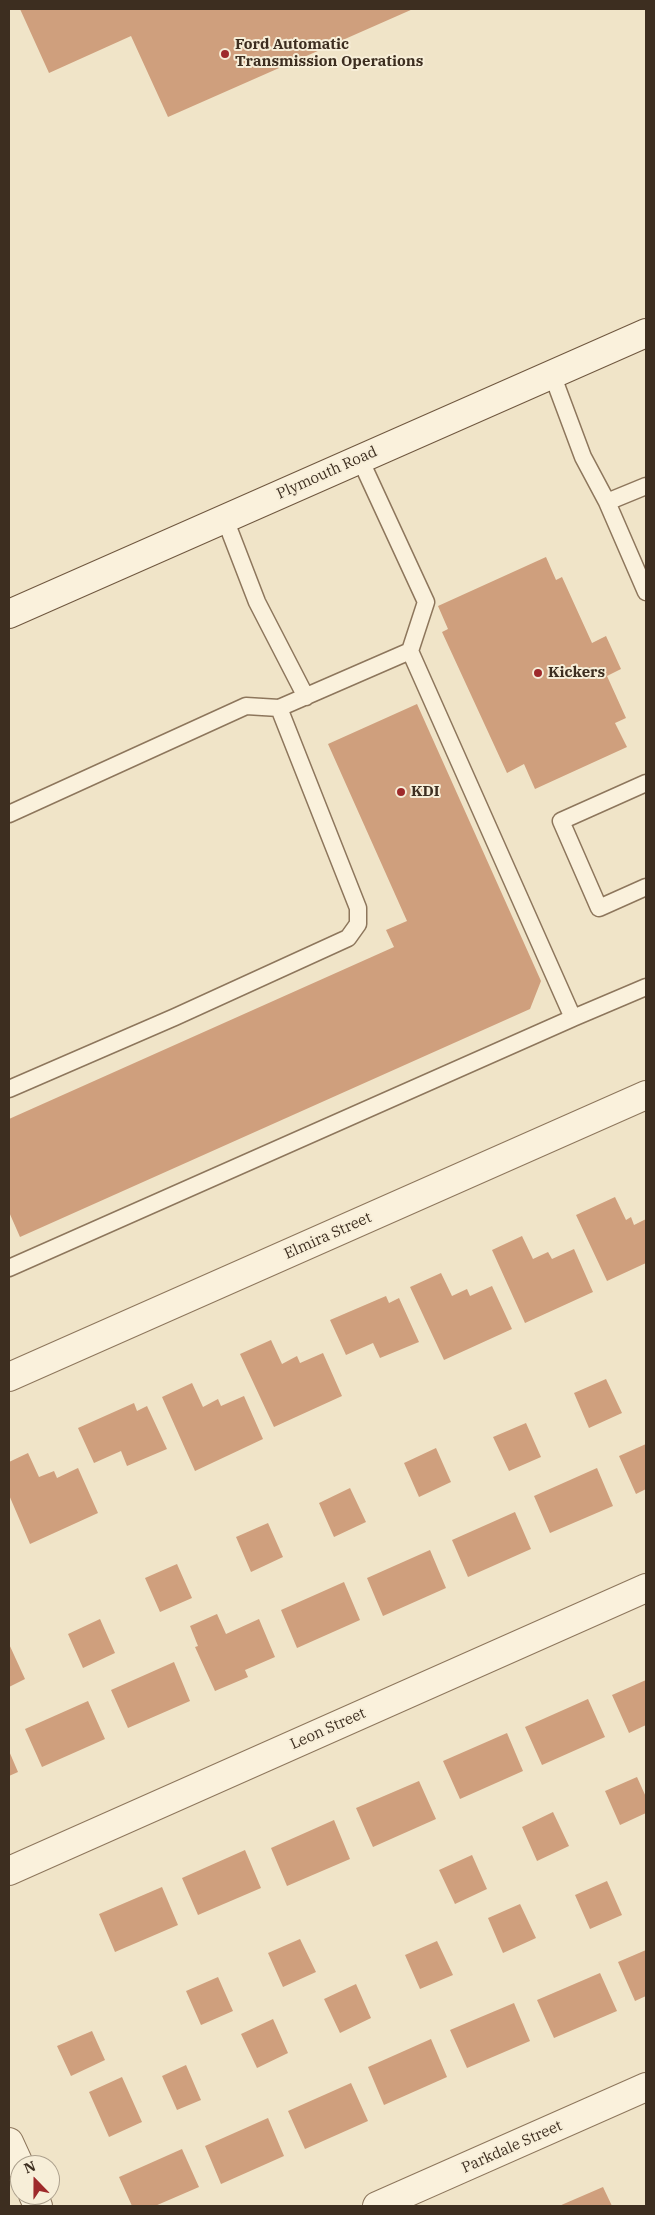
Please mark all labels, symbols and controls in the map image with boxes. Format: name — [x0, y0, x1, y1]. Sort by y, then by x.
place label: Ford Automatic Transmission Operations — [235, 36, 423, 71]
marker: Ford Automatic Transmission Operations — [219, 48, 231, 60]
street label: Plymouth Road — [274, 443, 380, 503]
place label: Kickers — [548, 664, 605, 682]
marker: Kickers — [532, 667, 544, 679]
place label: KDI — [411, 783, 440, 801]
marker: KDI — [395, 786, 407, 798]
street label: Elmira Street — [282, 1209, 374, 1263]
street label: Leon Street — [288, 1704, 368, 1754]
street label: Parkdale Street — [459, 2117, 565, 2177]
north arrow — [10, 2155, 60, 2205]
text: N — [21, 2157, 38, 2177]

